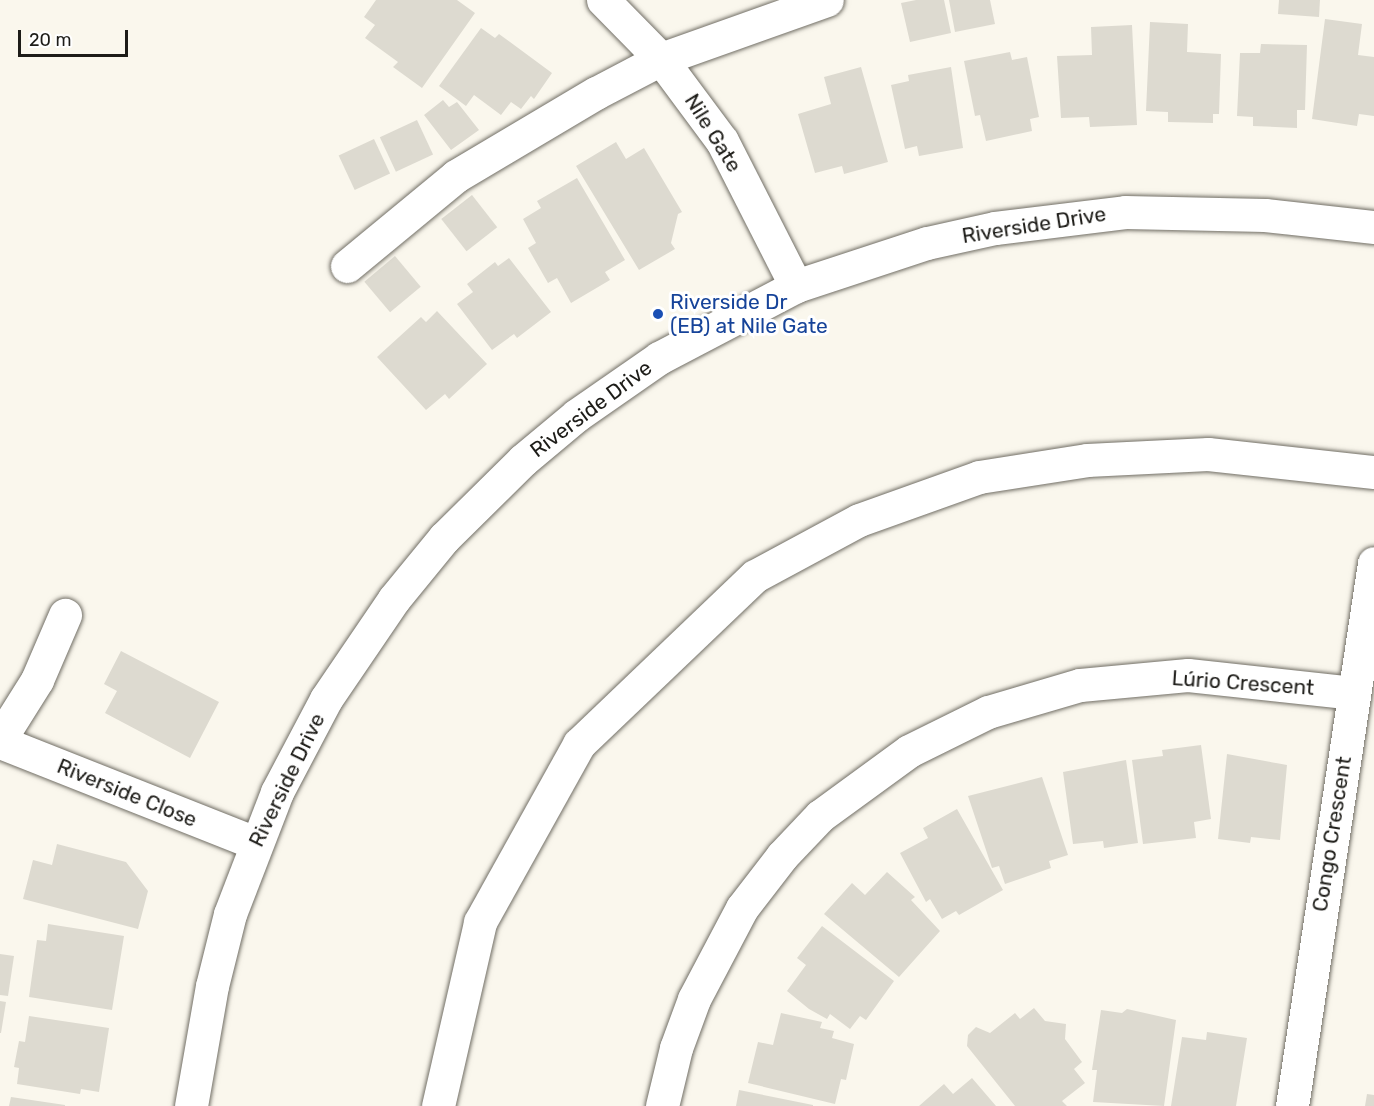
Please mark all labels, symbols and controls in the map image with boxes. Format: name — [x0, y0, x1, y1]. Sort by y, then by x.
scale bar — [21, 18, 130, 56]
text: 20 m — [29, 29, 71, 51]
street label: Nile Gate — [679, 89, 747, 177]
street label: Riverside Drive — [960, 201, 1108, 249]
place label: Riverside Dr (EB) at Nile Gate — [670, 289, 828, 339]
marker: Riverside Dr (EB) at Nile Gate — [651, 307, 665, 321]
street label: Riverside Drive — [525, 355, 657, 463]
street label: Lúrio Crescent — [1171, 665, 1315, 701]
street label: Riverside Drive — [244, 709, 330, 851]
street label: Riverside Close — [53, 753, 201, 833]
street label: Congo Crescent — [1307, 755, 1357, 913]

